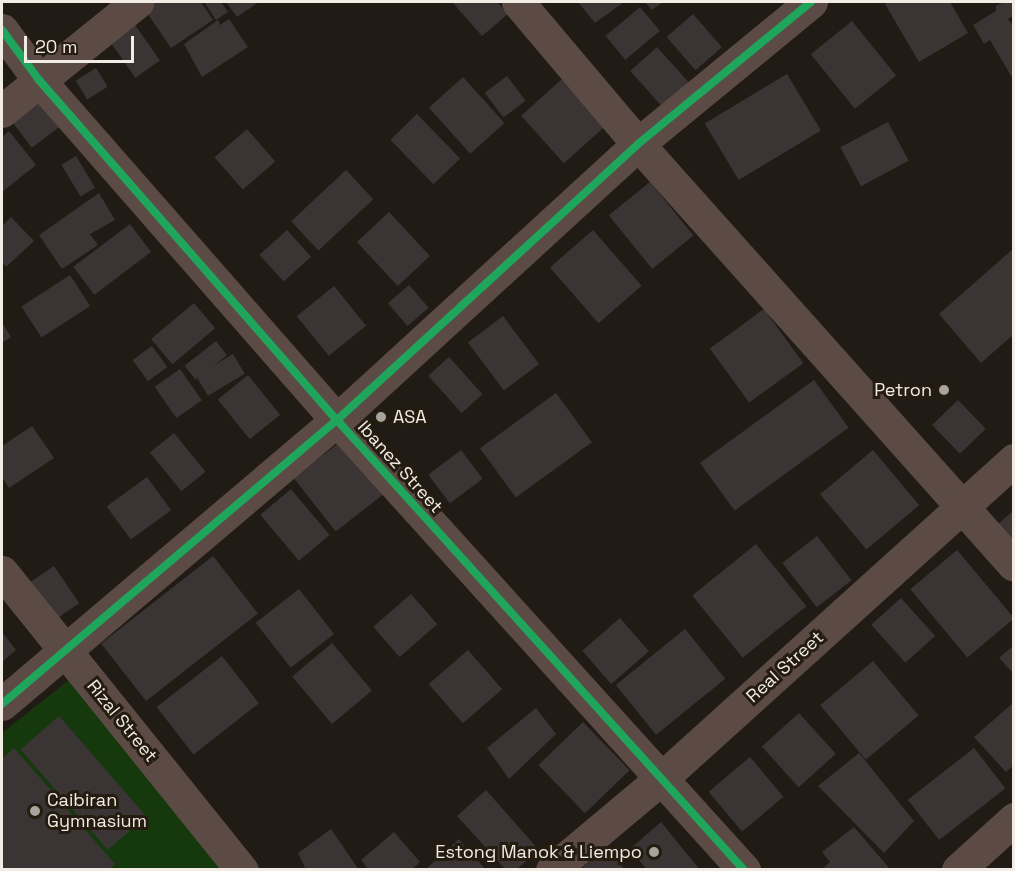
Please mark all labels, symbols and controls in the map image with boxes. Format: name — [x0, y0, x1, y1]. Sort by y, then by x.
scale bar — [27, 24, 136, 62]
text: 20 m — [35, 35, 78, 58]
place label: Petron — [874, 379, 932, 401]
marker: Petron — [937, 383, 951, 397]
place label: ASA — [393, 406, 427, 428]
marker: ASA — [374, 410, 388, 424]
street label: Ibanez Street — [353, 416, 447, 518]
street label: Real Street — [742, 627, 828, 707]
street label: Rizal Street — [82, 676, 162, 766]
place label: Caibiran Gymnasium — [47, 790, 147, 832]
marker: Caibiran Gymnasium — [28, 804, 42, 818]
place label: Estong Manok & Liempo — [435, 841, 642, 863]
marker: Estong Manok & Liempo — [647, 845, 661, 859]

